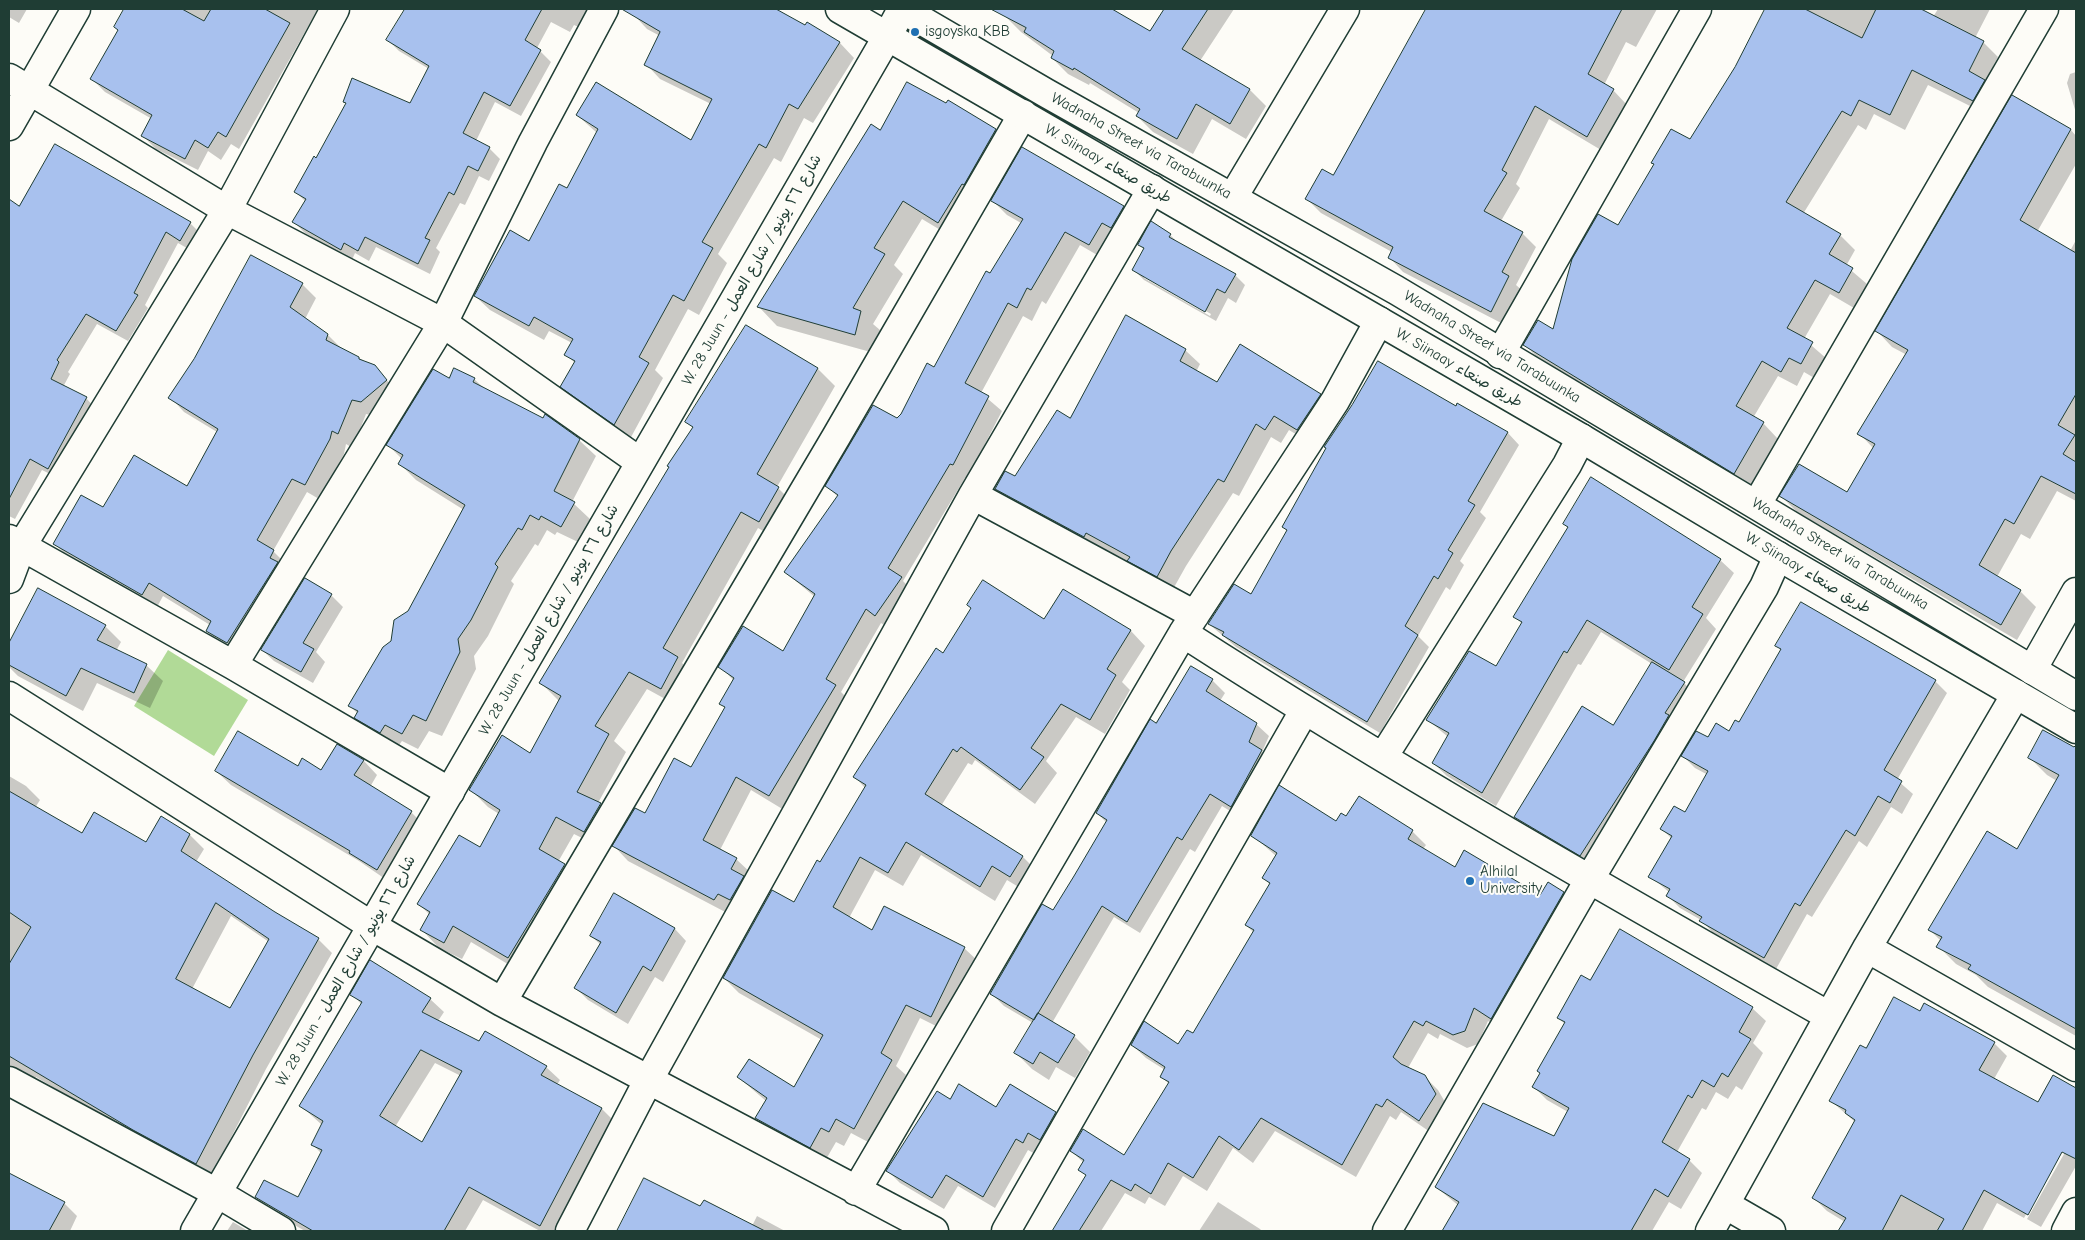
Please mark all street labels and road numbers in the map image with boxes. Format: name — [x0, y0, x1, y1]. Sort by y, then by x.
street label: Wadnaha Street via Tarabuunka — [1048, 89, 1234, 203]
street label: W. Siinaay طريق صنعاء — [1041, 120, 1175, 208]
street label: W. 28 Juun - شارع ٢٦ يونيو / شارع العمل — [678, 151, 826, 389]
street label: Wadnaha Street via Tarabuunka — [1400, 287, 1584, 407]
street label: W. Siinaay طريق صنعاء — [1392, 324, 1526, 412]
street label: Wadnaha Street via Tarabuunka — [1748, 494, 1932, 614]
street label: W. 28 Juun - شارع ٢٦ يونيو / شارع العمل — [475, 501, 623, 739]
street label: W. Siinaay طريق صنعاء — [1742, 528, 1874, 618]
street label: W. 28 Juun - شارع ٢٦ يونيو / شارع العمل — [272, 852, 420, 1090]

